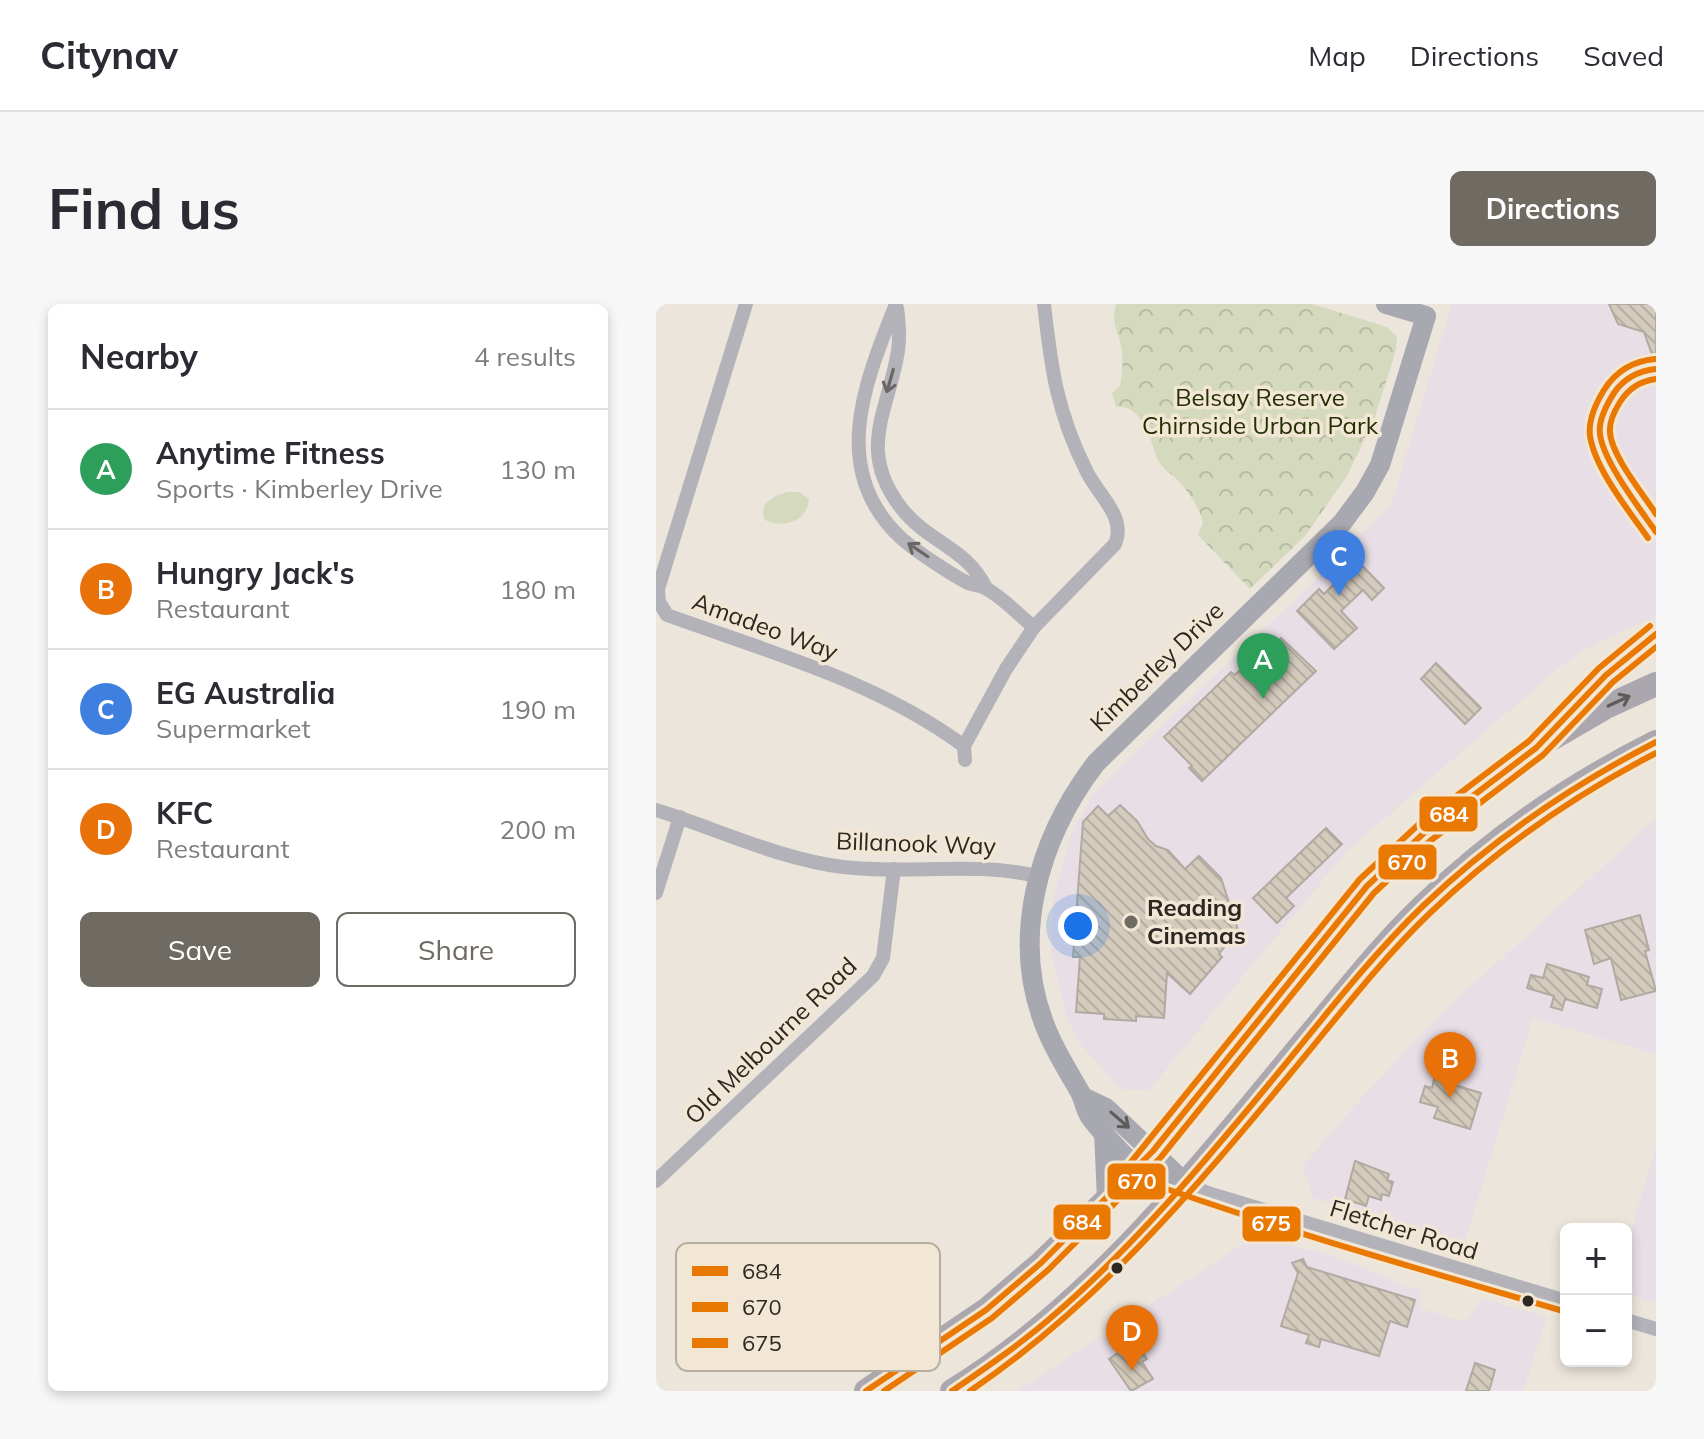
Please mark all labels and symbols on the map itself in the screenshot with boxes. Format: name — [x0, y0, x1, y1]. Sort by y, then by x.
one-way arrow — [882, 367, 897, 393]
park label: Belsay Reserve Chirnside Urban Park — [1142, 382, 1379, 440]
pin: C — [1313, 530, 1365, 596]
one-way arrow — [908, 542, 930, 558]
street label: Amadeo Way — [688, 586, 843, 666]
street label: Kimberley Drive — [1083, 595, 1229, 737]
pin: A — [1237, 633, 1289, 699]
one-way arrow — [1607, 693, 1631, 708]
line badge: 684 — [1418, 795, 1479, 833]
text: 684 — [1429, 800, 1469, 828]
street label: Billanook Way — [835, 825, 997, 861]
line badge: 670 — [1377, 843, 1438, 881]
text: 670 — [1387, 848, 1427, 876]
place label: Reading Cinemas — [1147, 892, 1246, 950]
your location — [1058, 906, 1098, 946]
marker: Reading Cinemas — [1122, 913, 1140, 931]
street label: Old Melbourne Road — [678, 951, 862, 1130]
pin: B — [1424, 1032, 1476, 1098]
one-way arrow — [1110, 1111, 1130, 1129]
line badge: 670 — [1106, 1162, 1167, 1201]
text: 670 — [1117, 1167, 1157, 1195]
street label: Fletcher Road — [1327, 1192, 1482, 1266]
line badge: 684 — [1052, 1203, 1112, 1241]
line badge: 675 — [1241, 1205, 1302, 1243]
text: 684 — [1062, 1208, 1102, 1236]
text: 675 — [1251, 1209, 1291, 1237]
legend — [676, 1243, 940, 1371]
text: 684 — [742, 1257, 782, 1285]
unlabelled marker — [1109, 1260, 1125, 1276]
text: 670 — [742, 1293, 782, 1321]
unlabelled marker — [1520, 1293, 1536, 1309]
pin: D — [1106, 1305, 1158, 1371]
text: 675 — [742, 1329, 782, 1357]

